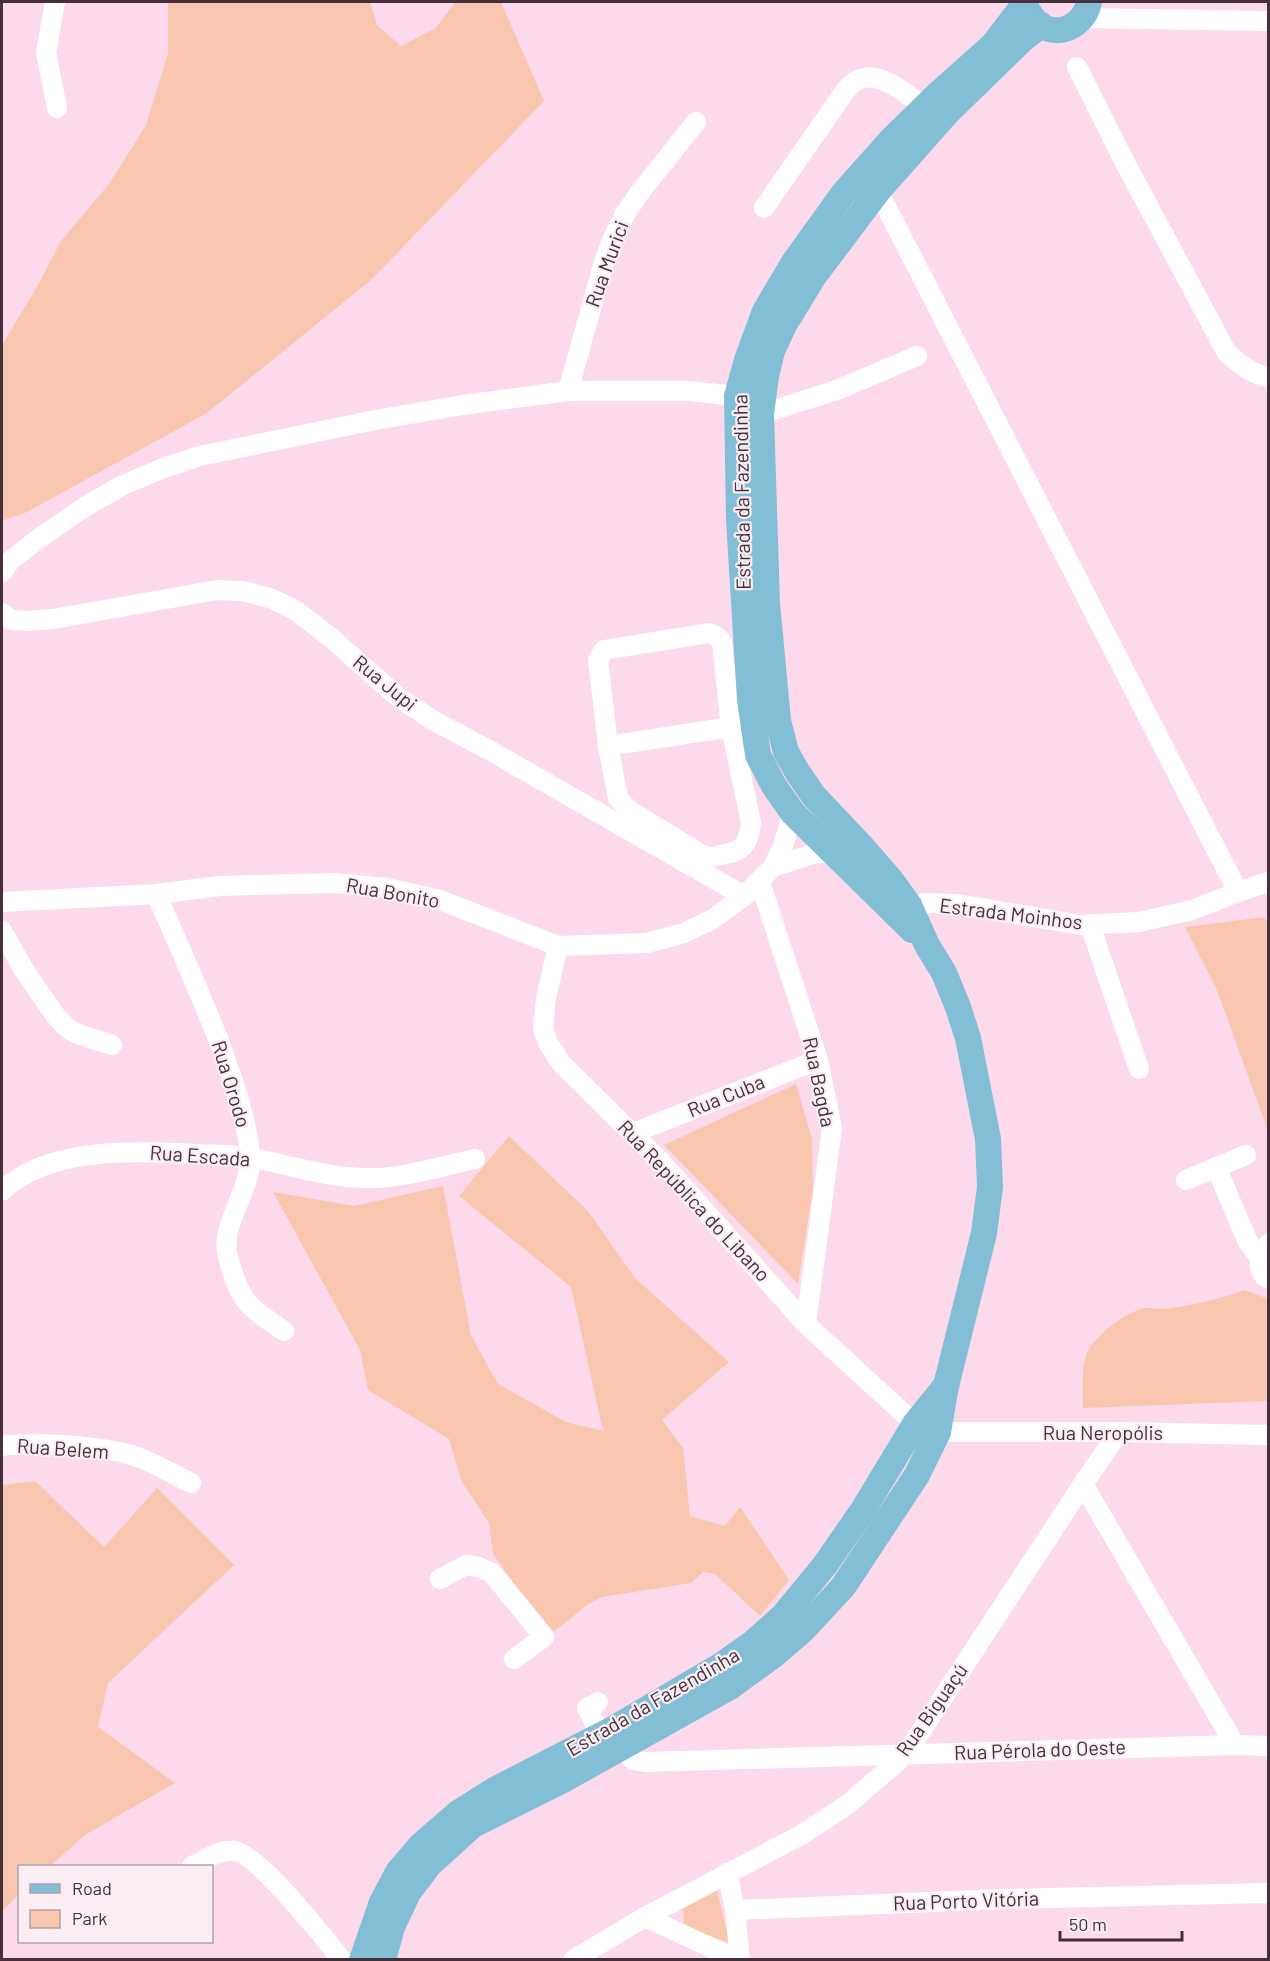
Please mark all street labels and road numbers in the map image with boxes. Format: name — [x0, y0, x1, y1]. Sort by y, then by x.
street label: Rua Murici — [579, 217, 633, 310]
street label: Estrada da Fazendinha — [727, 394, 755, 590]
street label: Rua Jupi — [349, 649, 423, 715]
street label: Rua Bonito — [345, 872, 442, 912]
street label: Estrada Moinhos — [938, 892, 1084, 934]
street label: Rua Bagda — [799, 1034, 841, 1129]
street label: Rua Orodo — [207, 1037, 257, 1130]
street label: Rua Cuba — [683, 1069, 768, 1121]
street label: Rua República do Libano — [614, 1115, 776, 1286]
street label: Rua Escada — [149, 1140, 251, 1170]
street label: Rua Neropólis — [1043, 1420, 1163, 1444]
street label: Rua Belem — [16, 1433, 110, 1463]
street label: Estrada da Fazendinha — [562, 1642, 743, 1760]
street label: Rua Biguaçú — [890, 1658, 972, 1760]
street label: Rua Pérola do Oeste — [954, 1734, 1126, 1764]
street label: Rua Porto Vitória — [892, 1885, 1039, 1915]

